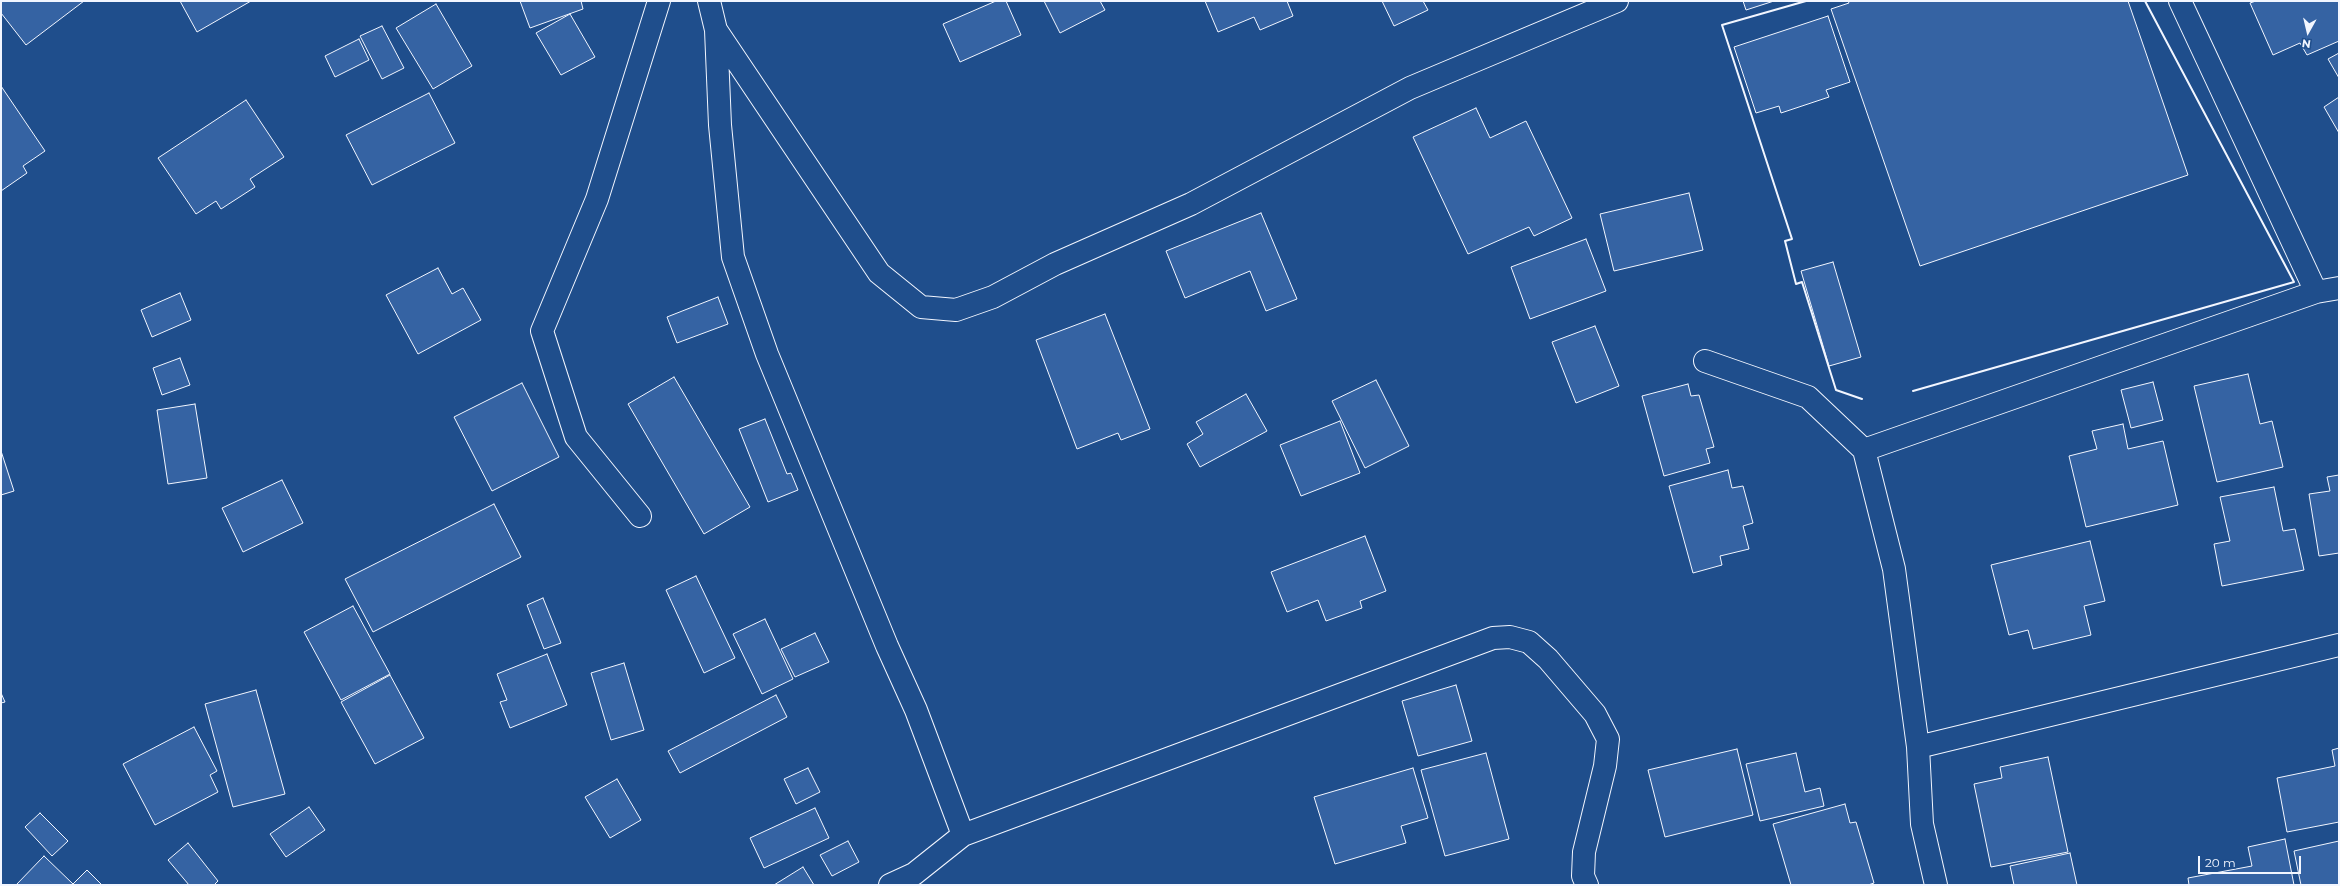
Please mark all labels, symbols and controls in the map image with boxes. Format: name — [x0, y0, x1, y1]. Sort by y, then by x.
north arrow — [2288, 12, 2328, 52]
text: N — [2301, 36, 2312, 51]
scale bar — [2200, 848, 2303, 874]
text: 20 m — [2205, 855, 2236, 870]

